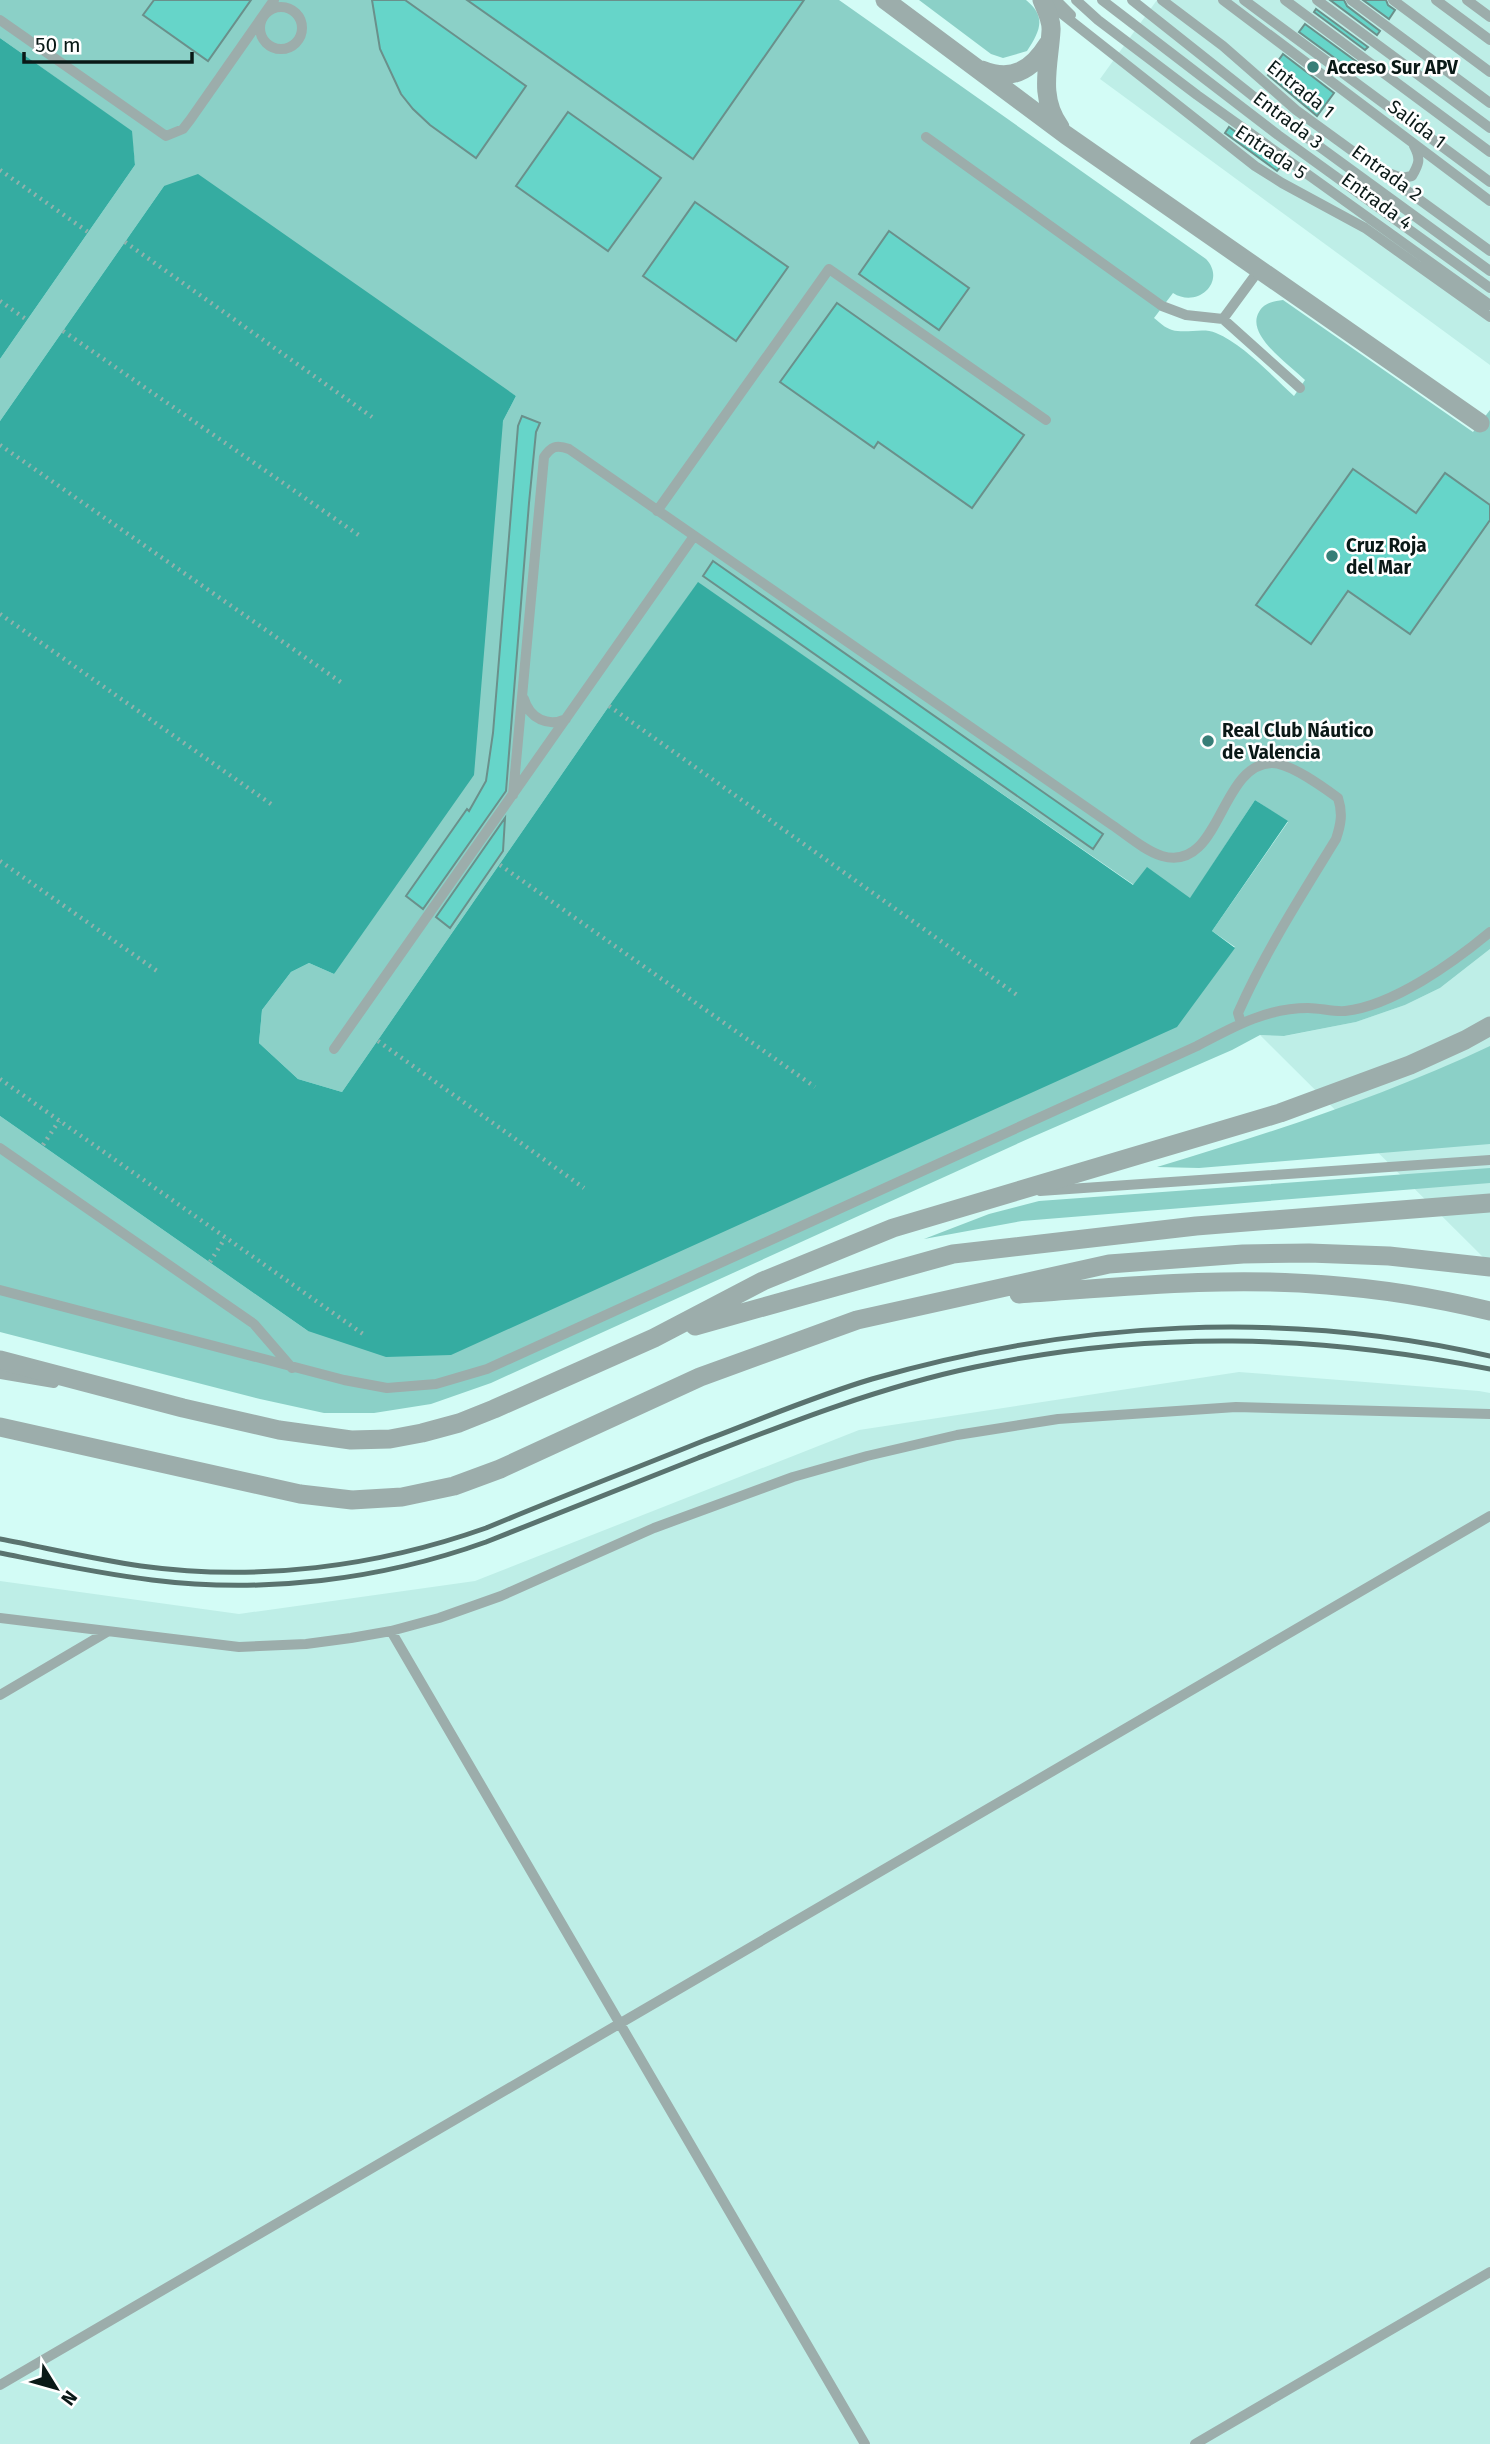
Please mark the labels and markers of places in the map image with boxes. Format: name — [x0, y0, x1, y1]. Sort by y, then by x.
place label: Acceso Sur APV — [1326, 56, 1459, 79]
marker: Acceso Sur APV — [1305, 59, 1321, 75]
place label: Cruz Roja del Mar — [1346, 534, 1427, 579]
marker: Cruz Roja del Mar — [1324, 548, 1340, 564]
place label: Real Club Náutico de Valencia — [1222, 719, 1374, 764]
marker: Real Club Náutico de Valencia — [1200, 733, 1216, 749]

